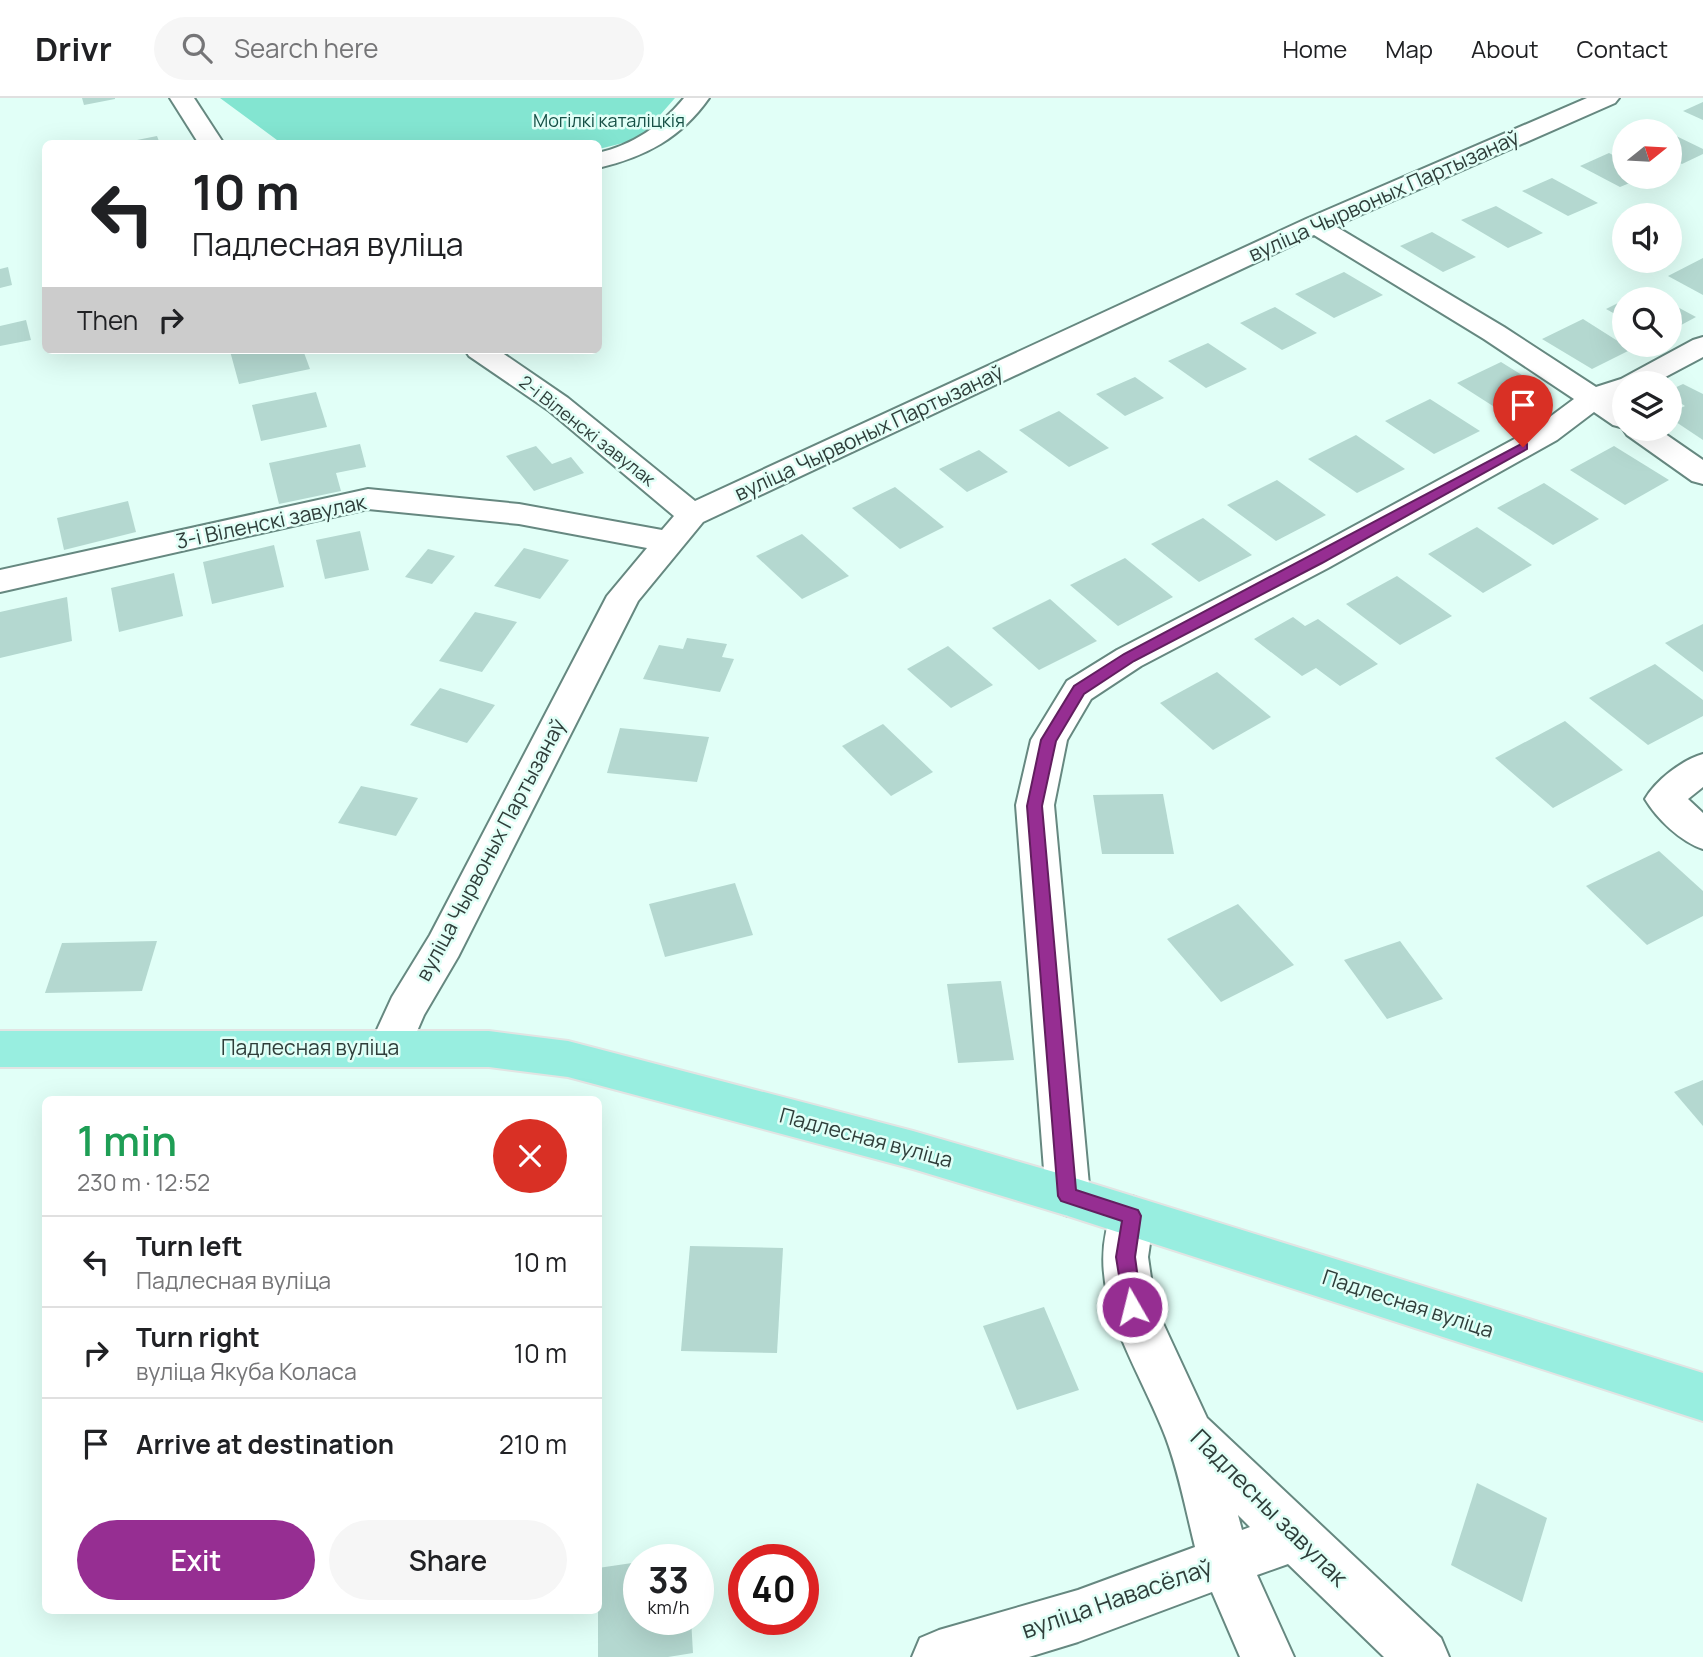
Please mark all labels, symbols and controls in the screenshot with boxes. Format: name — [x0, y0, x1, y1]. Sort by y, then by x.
search box — [154, 17, 644, 80]
text: Drivr — [35, 26, 112, 71]
icon: search — [178, 29, 216, 67]
text: Search here — [234, 30, 378, 66]
text: Home — [1282, 32, 1347, 65]
text: Map — [1385, 32, 1433, 65]
text: About — [1471, 32, 1539, 65]
text: Contact — [1577, 32, 1668, 65]
park label: Могілкі каталіцкія — [533, 108, 685, 132]
north arrow — [1612, 119, 1682, 189]
map controls — [1612, 119, 1682, 441]
street label: вуліца Чырвоных Партызанаў — [1244, 123, 1523, 268]
text: 10 m — [192, 158, 300, 225]
icon: left — [77, 168, 168, 259]
button: sound — [1612, 203, 1682, 273]
text: Падлесная вуліца — [192, 222, 463, 266]
button: search — [1612, 287, 1682, 357]
icon: right — [152, 301, 190, 339]
text: Then — [77, 302, 138, 338]
street label: вуліца Чырвоных Партызанаў — [730, 357, 1007, 507]
street label: 2-і Віленскі завулак — [515, 370, 661, 492]
button: layers — [1612, 371, 1682, 441]
pin — [1493, 375, 1553, 447]
icon: arrive — [1504, 386, 1542, 424]
street label: 3-і Віленскі завулак — [173, 487, 369, 555]
street label: вуліца Чырвоных Партызанаў — [409, 713, 571, 986]
street label: Падлесная вуліца — [221, 1033, 399, 1061]
street label: Падлесная вуліца — [777, 1100, 956, 1174]
text: 1 min — [77, 1111, 177, 1169]
button: close — [493, 1119, 567, 1193]
text: 230 m · 12:52 — [77, 1166, 210, 1198]
text: Turn left — [136, 1228, 243, 1264]
icon: left — [77, 1243, 115, 1281]
text: 10 m — [514, 1244, 567, 1280]
street label: Падлесная вуліца — [1319, 1262, 1497, 1344]
text: Падлесная вуліца — [136, 1264, 331, 1296]
position arrow — [1095, 1270, 1169, 1344]
text: Turn right — [136, 1319, 260, 1355]
icon: right — [77, 1334, 115, 1372]
text: 10 m — [514, 1335, 567, 1371]
text: вуліца Якуба Коласа — [136, 1355, 357, 1387]
street label: Падлесны завулак — [1184, 1421, 1357, 1594]
icon: arrive — [77, 1425, 115, 1463]
text: Arrive at destination — [136, 1426, 394, 1462]
text: 210 m — [499, 1426, 567, 1462]
button: Exit — [77, 1520, 315, 1600]
button: Share — [329, 1520, 567, 1600]
speed limit sign: 40 — [728, 1544, 819, 1635]
street label: вуліца Навасёлаў — [1017, 1549, 1217, 1646]
text: 33 — [648, 1556, 689, 1604]
text: km/h — [648, 1595, 689, 1619]

